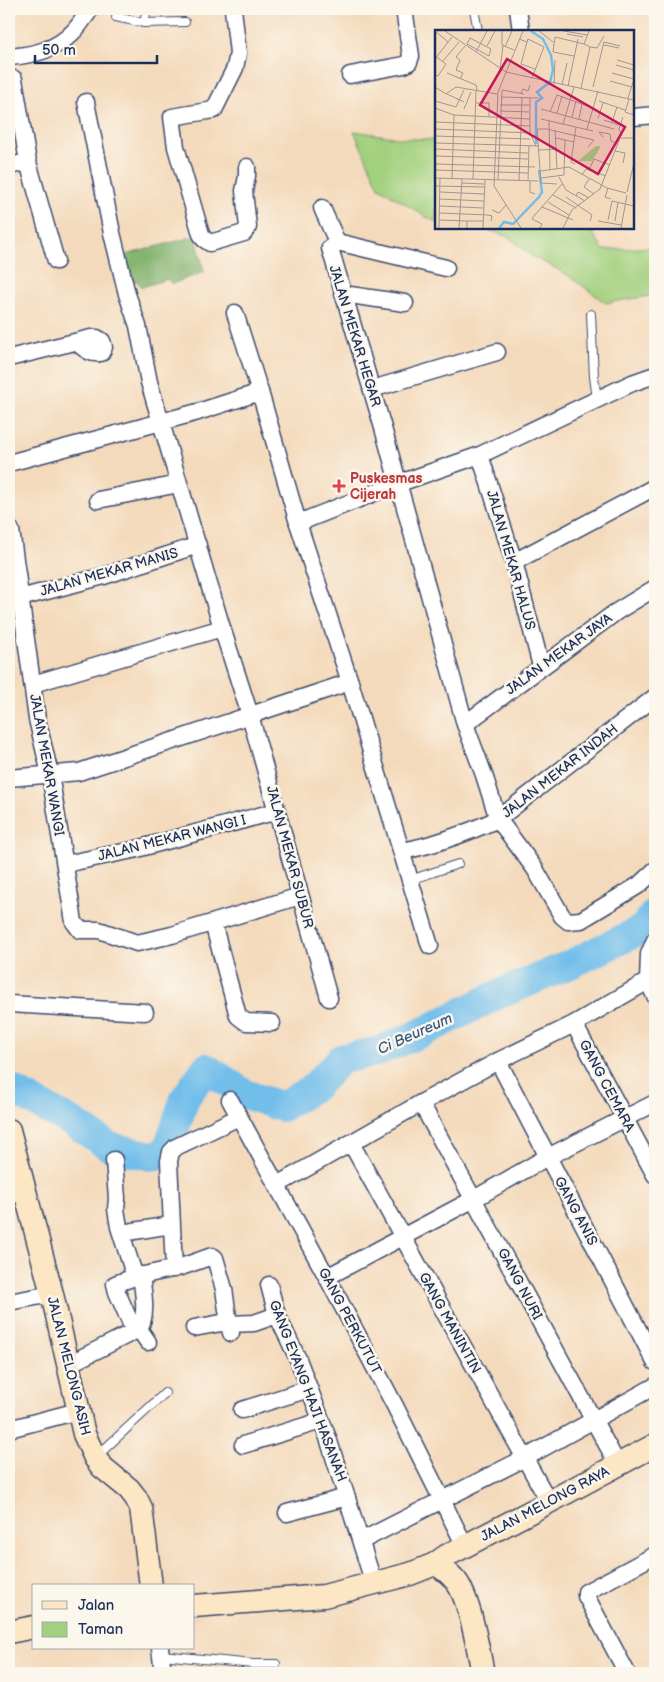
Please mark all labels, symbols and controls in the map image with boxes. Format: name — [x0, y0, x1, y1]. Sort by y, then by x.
inset map — [435, 30, 634, 229]
scale bar — [35, 32, 158, 64]
text: 50 m — [42, 41, 76, 60]
street label: JALAN MEKAR HEGAR — [325, 263, 385, 409]
place label: Puskesmas Cijerah — [350, 470, 422, 503]
marker: Puskesmas Cijerah — [332, 479, 346, 493]
street label: JALAN MEKAR HALUS — [483, 488, 539, 632]
street label: JALAN MEKAR MANIS — [38, 544, 180, 600]
street label: JALAN MEKAR JAYA — [502, 609, 616, 698]
street label: JALAN MEKAR WANGI — [26, 693, 68, 837]
street label: JALAN MEKAR INDAH — [499, 721, 621, 821]
street label: JALAN MEKAR SUBUR — [263, 784, 317, 930]
street label: JALAN MEKAR WANGI I — [96, 811, 248, 865]
water label: Ci Beureum — [375, 1009, 455, 1059]
street label: GANG CEMARA — [576, 1037, 639, 1135]
street label: GANG ANIS — [551, 1174, 601, 1248]
street label: GANG NURI — [494, 1245, 546, 1323]
street label: GANG PERKUTUT — [315, 1265, 385, 1378]
street label: GANG MANINTIN — [415, 1269, 485, 1377]
street label: JALAN MELONG ASIH — [44, 1295, 94, 1437]
street label: GANG EYANG HAJI HASANAH — [266, 1298, 350, 1484]
street label: JALAN MELONG RAYA — [478, 1463, 613, 1545]
legend — [32, 1584, 195, 1650]
text: Jalan — [78, 1596, 114, 1615]
text: Taman — [78, 1620, 123, 1639]

